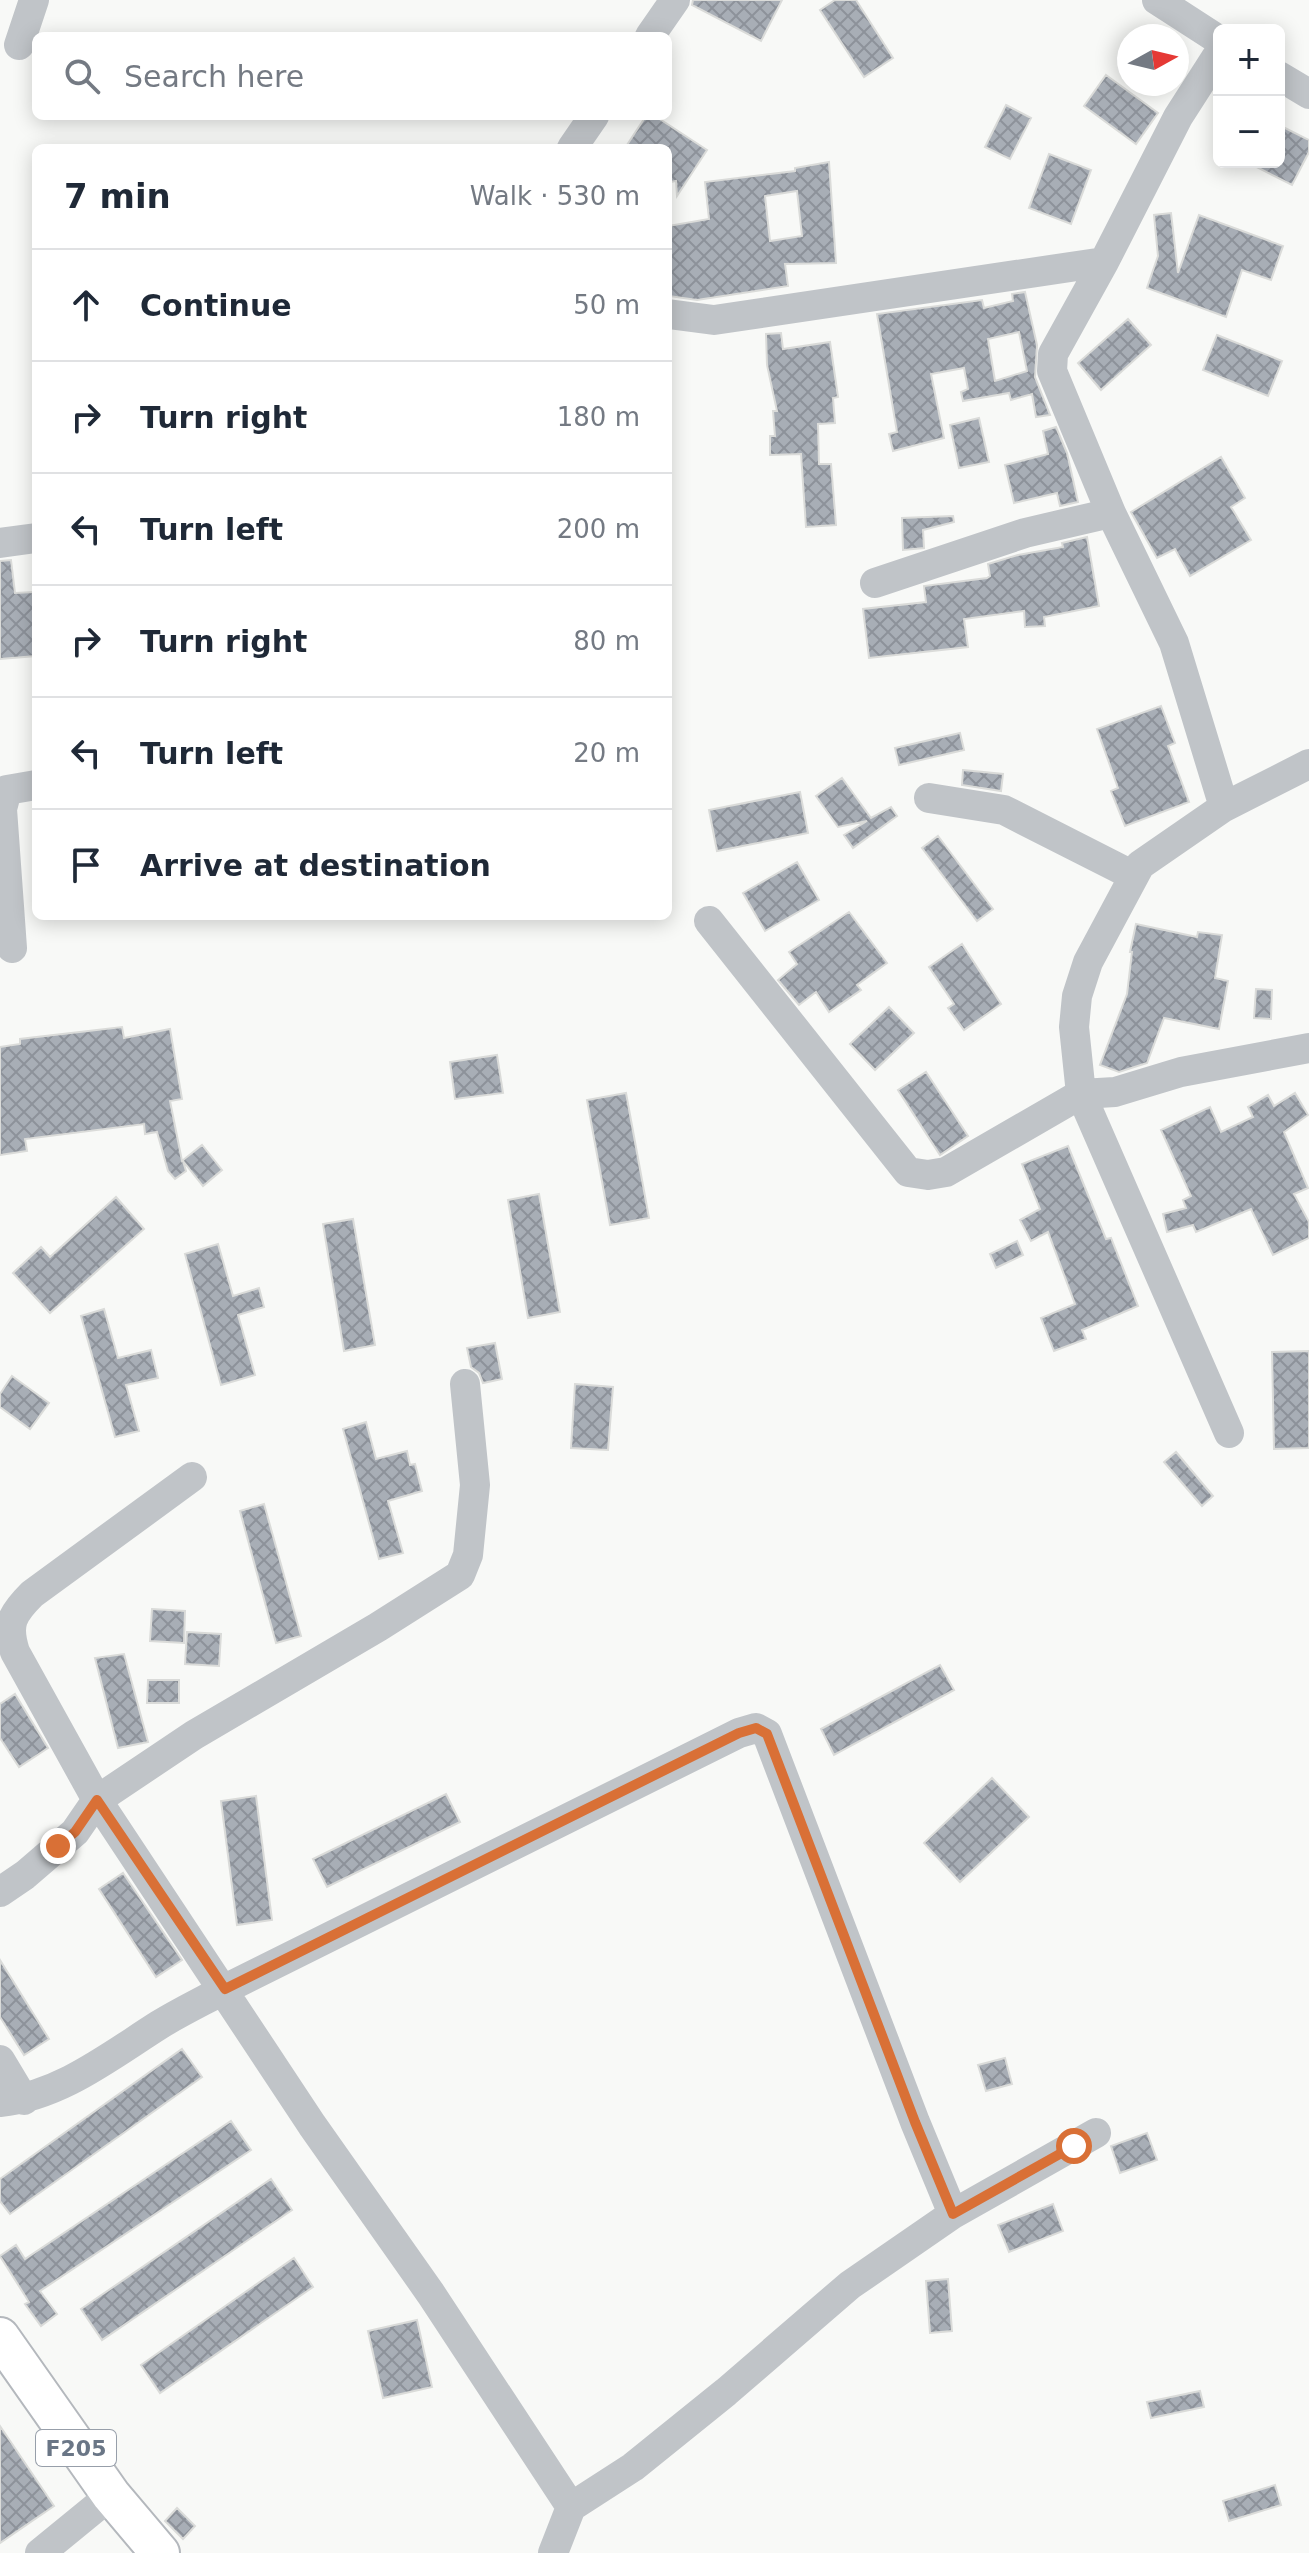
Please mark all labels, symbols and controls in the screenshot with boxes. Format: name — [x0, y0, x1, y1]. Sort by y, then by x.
north arrow — [1117, 24, 1189, 96]
map controls — [1213, 24, 1285, 168]
button: + — [1213, 24, 1285, 96]
search box — [32, 32, 672, 120]
icon: search — [60, 54, 104, 98]
text: Search here — [124, 59, 304, 94]
button: − — [1213, 96, 1285, 168]
text: 7 min — [64, 176, 171, 216]
text: Walk · 530 m — [470, 181, 640, 211]
icon: ahead — [64, 283, 108, 327]
text: Continue — [140, 288, 292, 323]
text: 50 m — [573, 290, 640, 320]
icon: right — [64, 395, 108, 439]
text: Turn right — [140, 400, 307, 435]
text: 180 m — [557, 402, 640, 432]
icon: left — [64, 507, 108, 551]
text: Turn left — [140, 512, 283, 547]
text: 200 m — [557, 514, 640, 544]
icon: right — [64, 619, 108, 663]
text: Turn right — [140, 624, 307, 659]
text: 80 m — [573, 626, 640, 656]
icon: left — [64, 731, 108, 775]
text: Turn left — [140, 736, 283, 771]
text: 20 m — [573, 738, 640, 768]
icon: arrive — [64, 843, 108, 887]
text: Arrive at destination — [140, 848, 491, 883]
route end — [40, 1828, 76, 1864]
route start — [1056, 2128, 1092, 2164]
road number: F205 — [36, 2430, 116, 2466]

